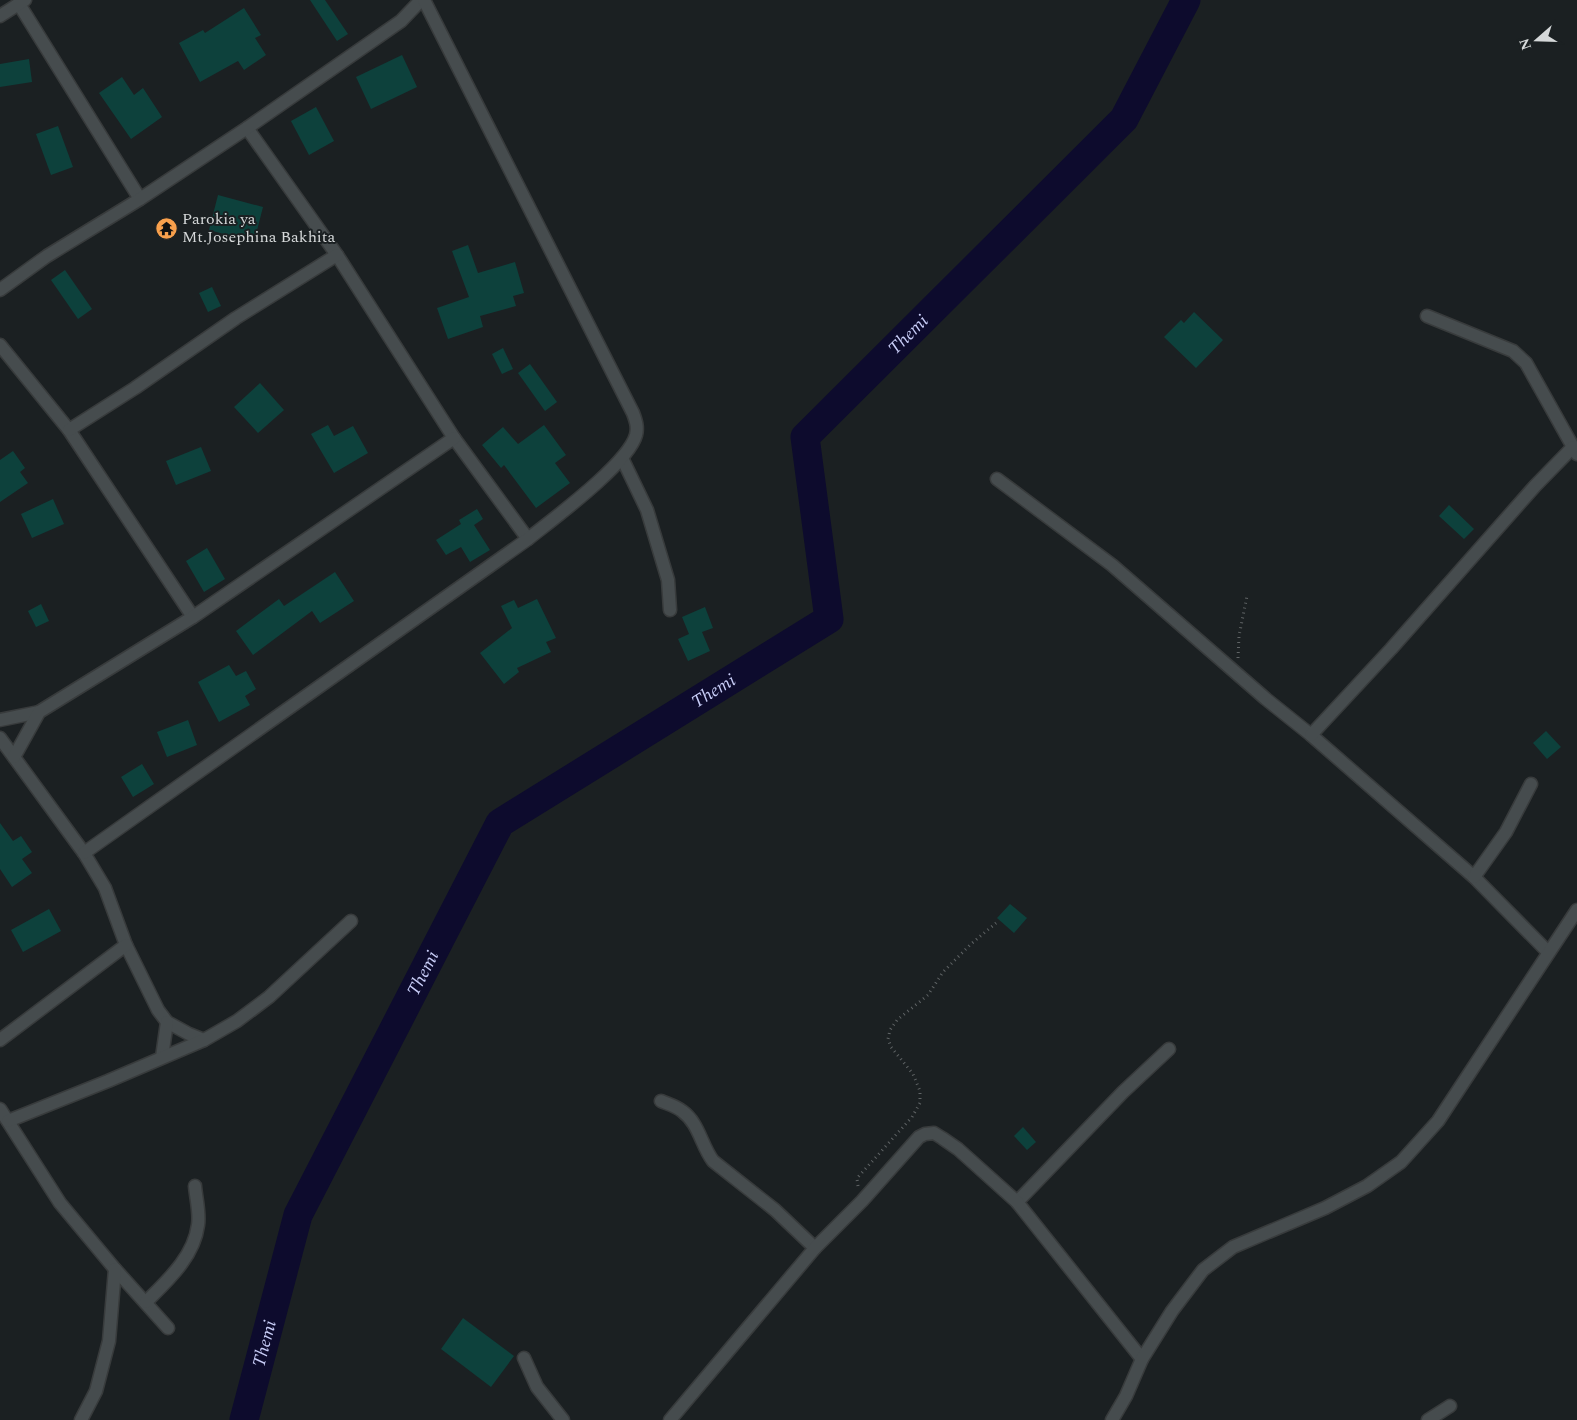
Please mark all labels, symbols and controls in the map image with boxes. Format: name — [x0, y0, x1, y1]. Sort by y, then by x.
north arrow — [1512, 15, 1562, 65]
text: N — [1513, 35, 1537, 53]
place label: Parokia ya Mt.Josephina Bakhita — [182, 207, 336, 249]
temple icon: Parokia ya Mt.Josephina Bakhita — [154, 216, 178, 240]
water label: Themi — [881, 308, 934, 361]
water label: Themi — [686, 667, 741, 715]
water label: Themi — [400, 946, 446, 1001]
water label: Themi — [245, 1317, 283, 1370]

